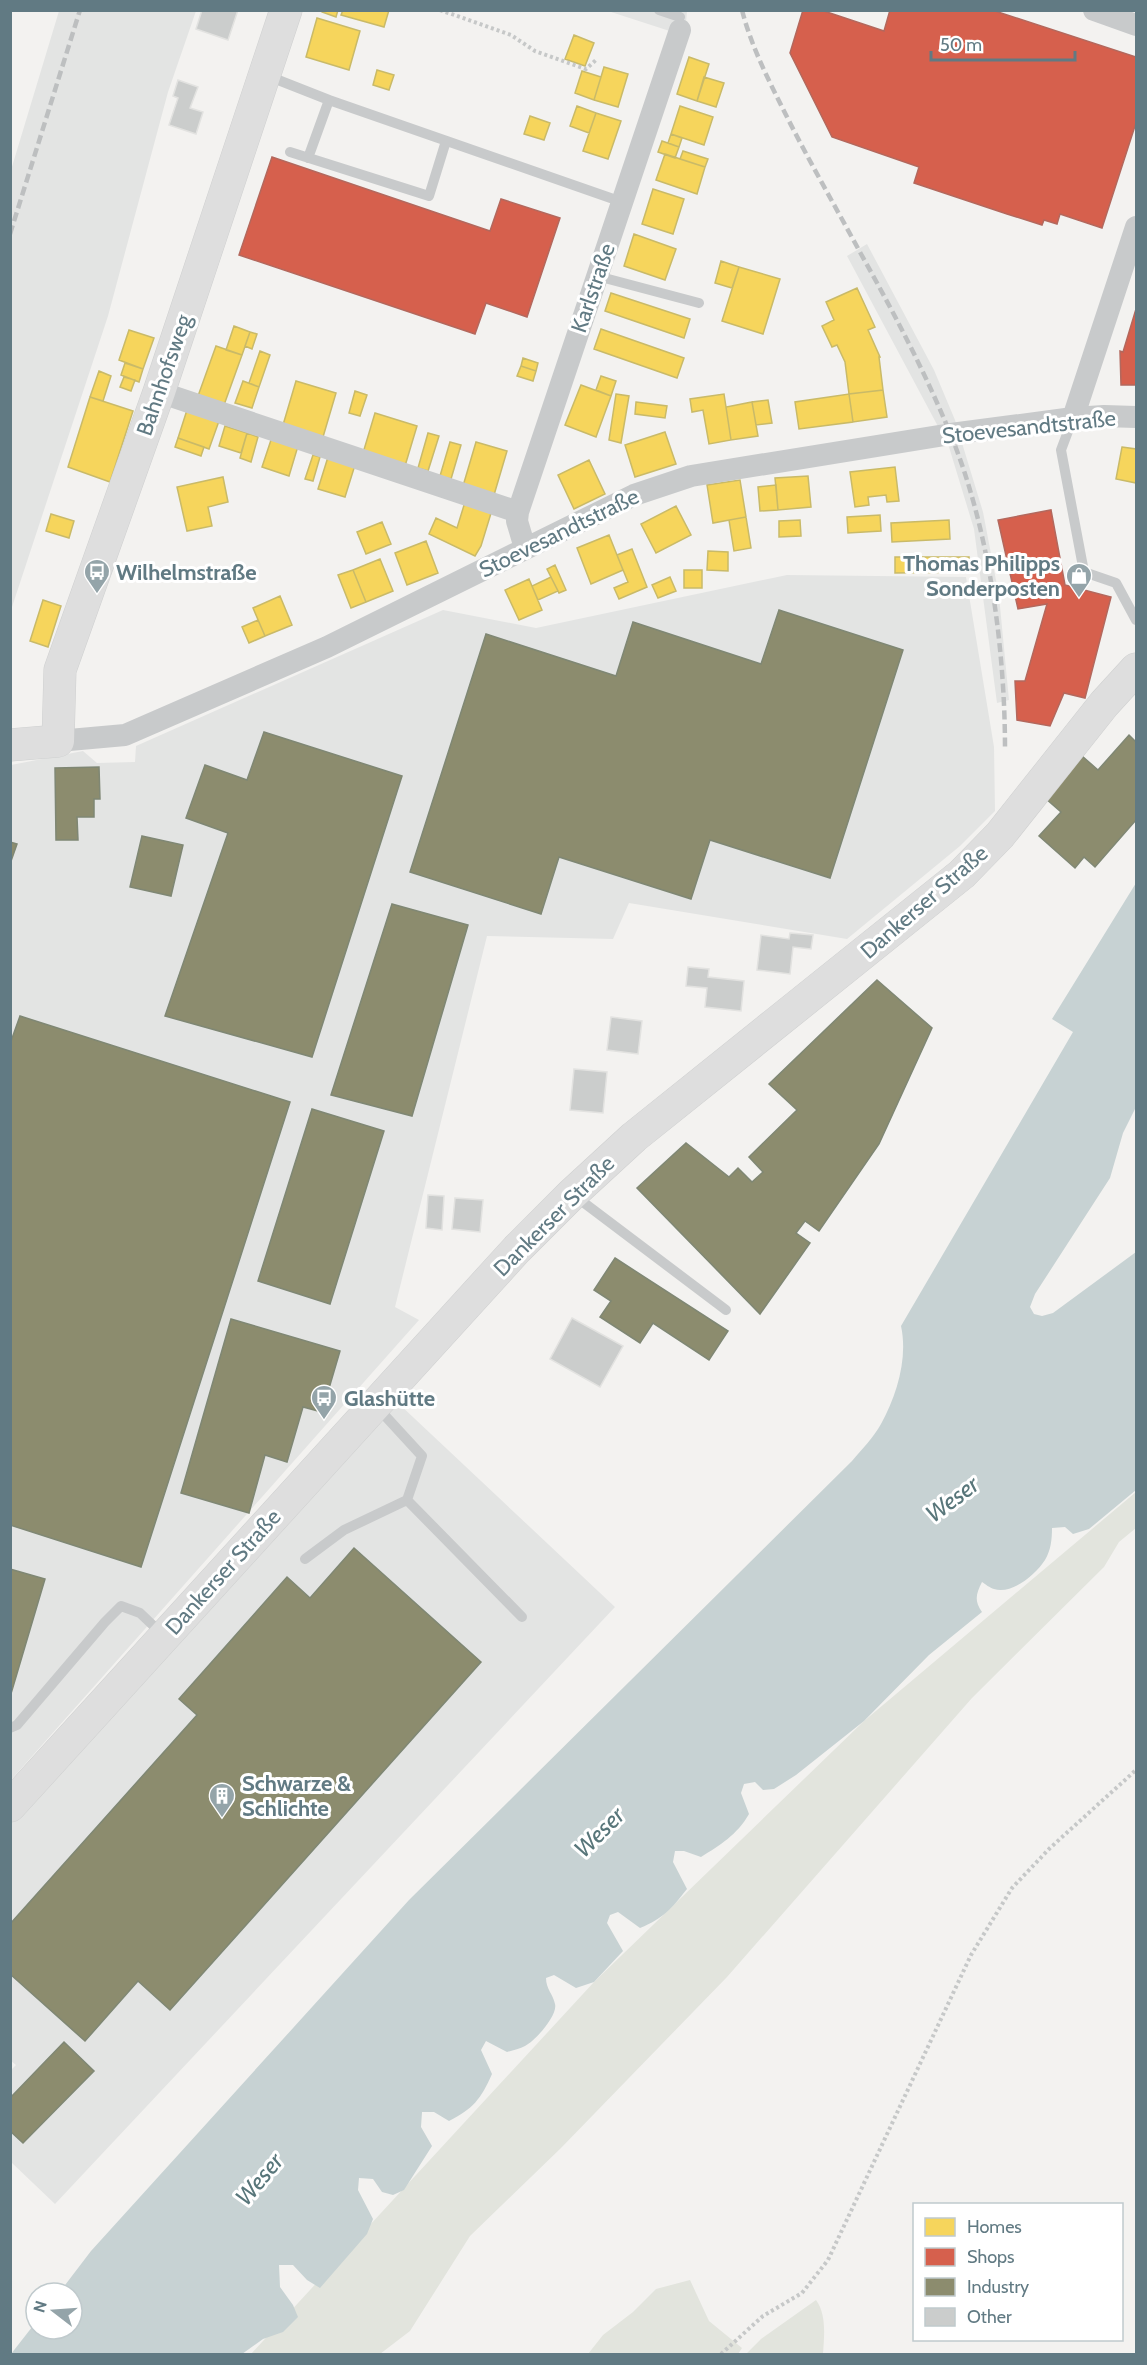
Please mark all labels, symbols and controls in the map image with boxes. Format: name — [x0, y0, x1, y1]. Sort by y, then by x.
scale bar — [931, 24, 1075, 62]
text: 50 m — [940, 34, 982, 56]
street label: Karlstraße — [565, 240, 621, 336]
street label: Bahnhofsweg — [131, 310, 198, 439]
street label: Stoevesandtstraße — [941, 404, 1117, 450]
street label: Stoevesandtstraße — [475, 483, 643, 583]
place label: Thomas Philipps Sonderposten — [903, 550, 1060, 602]
bus stop icon: Wilhelmstraße — [82, 557, 112, 595]
place label: Wilhelmstraße — [116, 559, 257, 586]
shop icon: Thomas Philipps Sonderposten — [1064, 561, 1094, 599]
street label: Dankerser Straße — [855, 839, 993, 965]
street label: Dankerser Straße — [488, 1150, 620, 1282]
bus stop icon: Glashütte — [309, 1383, 339, 1421]
place label: Glashütte — [344, 1385, 435, 1412]
water label: Weser — [920, 1469, 986, 1528]
street label: Dankerser Straße — [160, 1504, 286, 1640]
place label: Schwarze & Schlichte — [242, 1770, 351, 1822]
building icon: Schwarze & Schlichte — [207, 1781, 237, 1819]
water label: Weser — [568, 1800, 631, 1863]
water label: Weser — [229, 2146, 290, 2211]
legend — [913, 2203, 1123, 2341]
text: Homes — [967, 2216, 1022, 2238]
text: Shops — [967, 2246, 1015, 2268]
text: Industry — [967, 2276, 1029, 2298]
north arrow — [24, 2281, 84, 2341]
text: N — [29, 2299, 51, 2315]
text: Other — [967, 2306, 1012, 2328]

